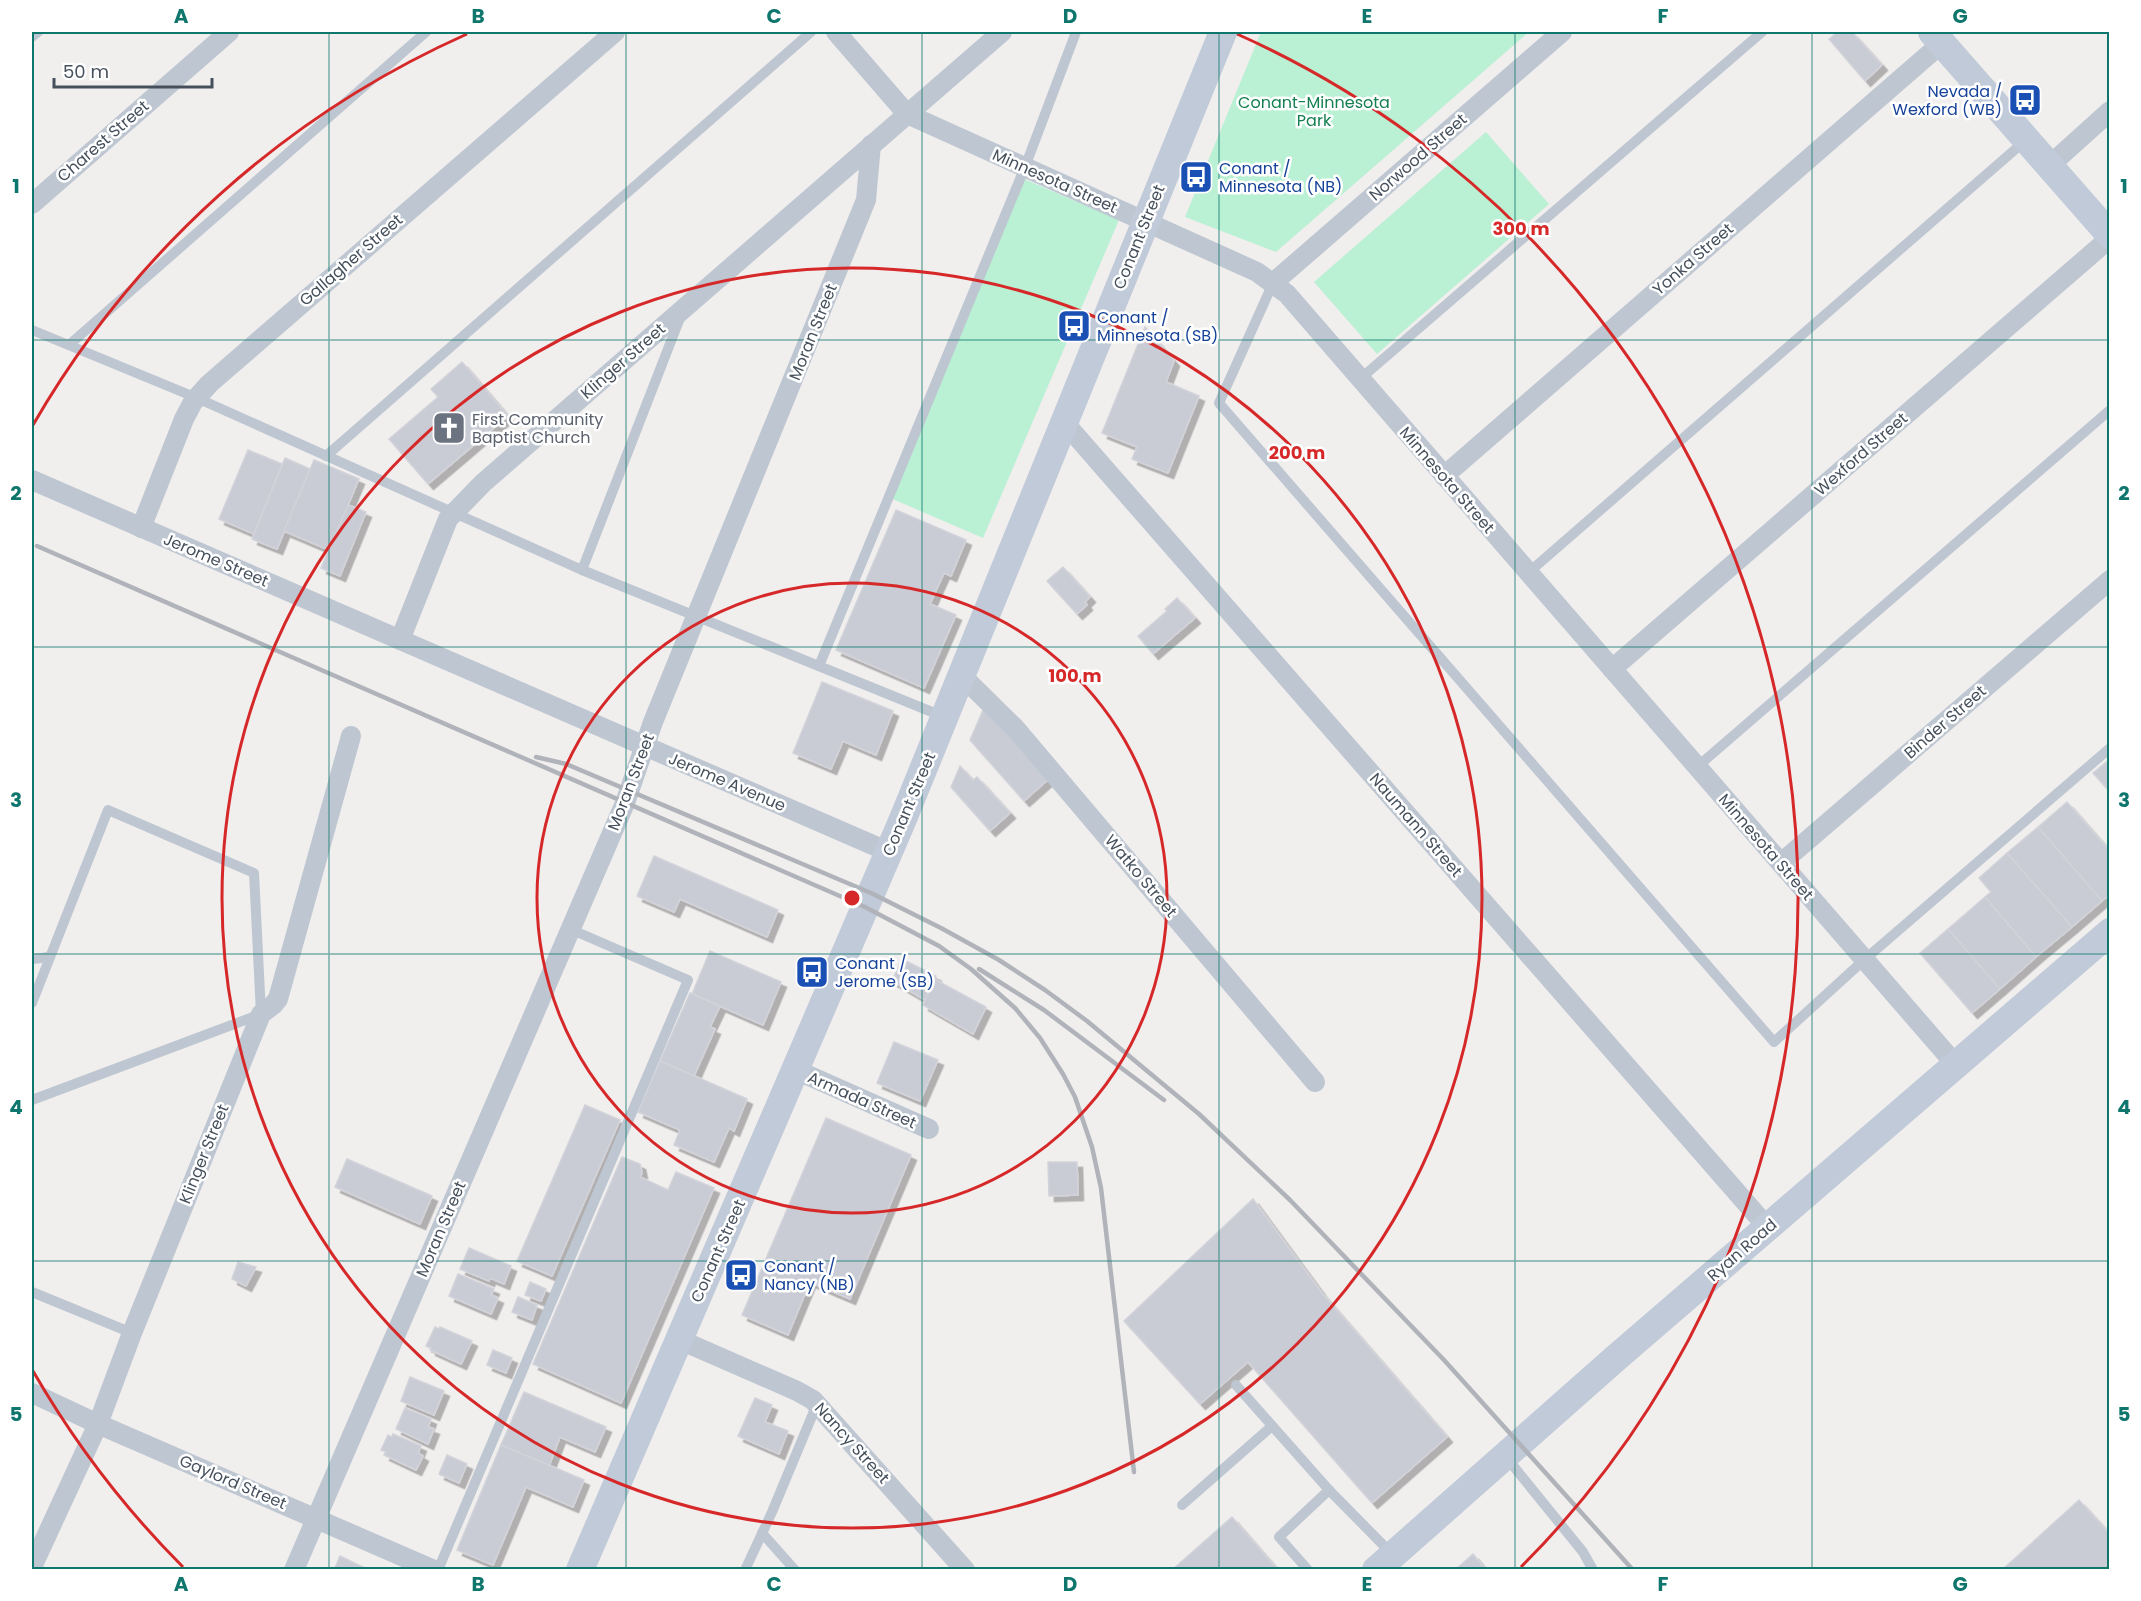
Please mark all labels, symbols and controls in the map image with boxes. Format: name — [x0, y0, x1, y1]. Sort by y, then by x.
text: A — [174, 2, 189, 30]
text: B — [471, 2, 485, 30]
text: C — [766, 2, 782, 30]
text: D — [1063, 2, 1077, 30]
text: E — [1362, 2, 1372, 30]
text: F — [1658, 2, 1669, 30]
text: G — [1952, 2, 1968, 30]
scale bar — [54, 51, 212, 89]
text: 50 m — [63, 59, 109, 84]
place label: Nevada / Wexford (WB) — [1892, 80, 2002, 121]
bus stop icon: Nevada / Wexford (WB) — [2007, 82, 2043, 118]
park label: Conant-Minnesota Park — [1238, 91, 1390, 132]
street label: Charest Street — [52, 95, 154, 187]
street label: Norwood Street — [1364, 108, 1472, 206]
street label: Minnesota Street — [989, 143, 1121, 219]
place label: Conant / Minnesota (NB) — [1219, 157, 1342, 198]
bus stop icon: Conant / Minnesota (NB) — [1178, 159, 1214, 195]
text: 1 — [12, 172, 20, 200]
text: 1 — [2120, 172, 2128, 200]
street label: Conant Street — [1108, 181, 1170, 293]
street label: Gallagher Street — [294, 209, 408, 311]
text: 300 m — [1492, 216, 1550, 241]
street label: Yonka Street — [1648, 217, 1738, 300]
street label: Moran Street — [783, 280, 843, 384]
place label: Conant / Minnesota (SB) — [1097, 306, 1218, 347]
bus stop icon: Conant / Minnesota (SB) — [1056, 308, 1092, 344]
street label: Klinger Street — [576, 318, 670, 404]
street label: Wexford Street — [1809, 407, 1913, 501]
place label: First Community Baptist Church — [472, 408, 603, 449]
church icon: First Community Baptist Church — [431, 410, 467, 446]
street label: Minnesota Street — [1394, 422, 1500, 538]
text: 200 m — [1269, 440, 1325, 465]
text: 2 — [10, 479, 22, 507]
text: 2 — [2118, 479, 2130, 507]
street label: Jerome Street — [160, 528, 272, 593]
text: 100 m — [1048, 663, 1102, 688]
street label: Binder Street — [1899, 680, 1991, 764]
street label: Moran Street — [602, 730, 660, 834]
street label: Jerome Avenue — [665, 747, 789, 817]
street label: Conant Street — [877, 748, 941, 860]
street label: Naumann Street — [1364, 768, 1468, 882]
text: 3 — [10, 786, 22, 814]
text: 3 — [2118, 786, 2130, 814]
street label: Minnesota Street — [1713, 789, 1819, 905]
street label: Watko Street — [1099, 830, 1183, 923]
centre of rings — [842, 888, 862, 908]
place label: Conant / Jerome (SB) — [835, 952, 934, 993]
bus stop icon: Conant / Jerome (SB) — [794, 954, 830, 990]
street label: Armada Street — [804, 1066, 920, 1134]
text: 4 — [9, 1093, 23, 1121]
text: 4 — [2117, 1093, 2131, 1121]
street label: Klinger Street — [174, 1101, 234, 1207]
street label: Moran Street — [410, 1177, 472, 1281]
street label: Conant Street — [685, 1196, 751, 1306]
street label: Ryan Road — [1702, 1213, 1782, 1287]
place label: Conant / Nancy (NB) — [764, 1255, 855, 1296]
bus stop icon: Conant / Nancy (NB) — [723, 1257, 759, 1293]
street label: Nancy Street — [809, 1397, 895, 1489]
text: 5 — [10, 1400, 23, 1428]
text: 5 — [2118, 1400, 2131, 1428]
street label: Gaylord Street — [176, 1449, 290, 1515]
text: A — [174, 1570, 189, 1598]
text: B — [471, 1570, 485, 1598]
text: C — [766, 1570, 782, 1598]
text: D — [1063, 1570, 1077, 1598]
text: E — [1362, 1570, 1372, 1598]
text: F — [1658, 1570, 1669, 1598]
text: G — [1952, 1570, 1968, 1598]

